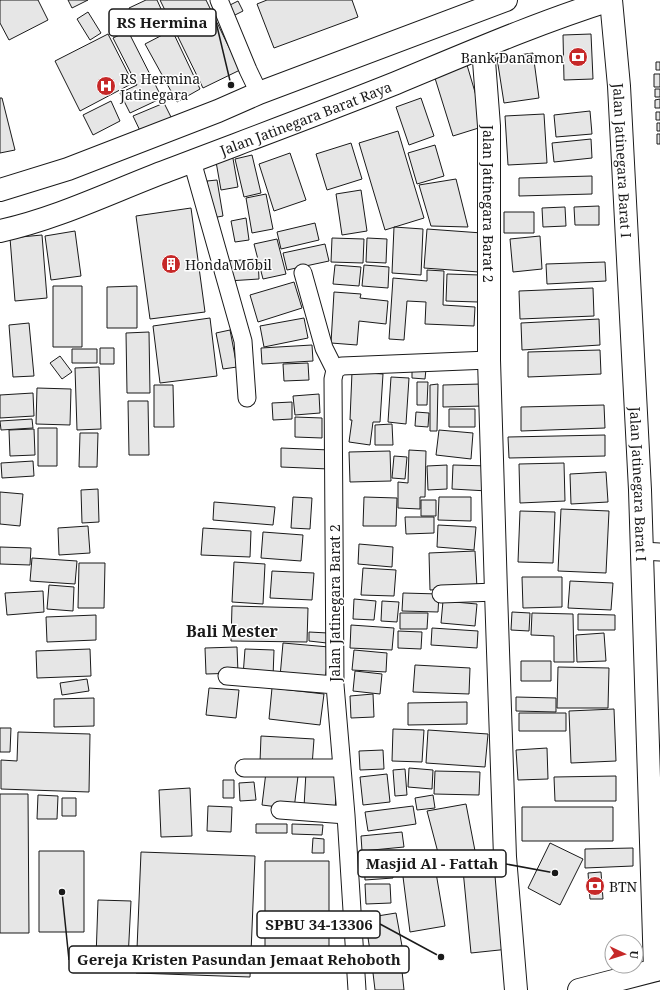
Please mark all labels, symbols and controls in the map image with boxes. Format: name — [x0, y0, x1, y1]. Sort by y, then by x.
callout: RS Hermina — [109, 9, 216, 36]
text: RS Hermina — [116, 12, 208, 32]
bank icon: Bank Danamon — [567, 46, 589, 68]
place label: Bank Danamon — [461, 48, 564, 67]
place label: RS Hermina Jatinegara — [119, 69, 200, 104]
hospital icon: RS Hermina Jatinegara — [95, 75, 117, 97]
street label: Jalan Jatinegara Barat Raya — [216, 76, 394, 160]
street label: Jalan Jatinegara Barat I — [609, 81, 636, 238]
street label: Jalan Jatinegara Barat 2 — [480, 124, 499, 283]
building icon: Honda Mobil — [160, 253, 182, 275]
place label: Honda Mobil — [185, 255, 273, 274]
street label: Jalan Jatinegara Barat I — [626, 405, 652, 562]
street label: Jalan Jatinegara Barat 2 — [325, 524, 344, 683]
district label: Bali Mester — [186, 620, 279, 642]
callout: Masjid Al - Fattah — [358, 850, 506, 877]
text: Masjid Al - Fattah — [366, 853, 498, 873]
bank icon: BTN — [584, 875, 606, 897]
place label: BTN — [609, 877, 637, 896]
callout: SPBU 34-13306 — [257, 911, 380, 938]
text: SPBU 34-13306 — [265, 914, 373, 934]
north arrow — [604, 934, 644, 974]
callout: Gereja Kristen Pasundan Jemaat Rehoboth — [69, 946, 409, 973]
text: Gereja Kristen Pasundan Jemaat Rehoboth — [77, 949, 401, 969]
text: U — [627, 950, 642, 960]

